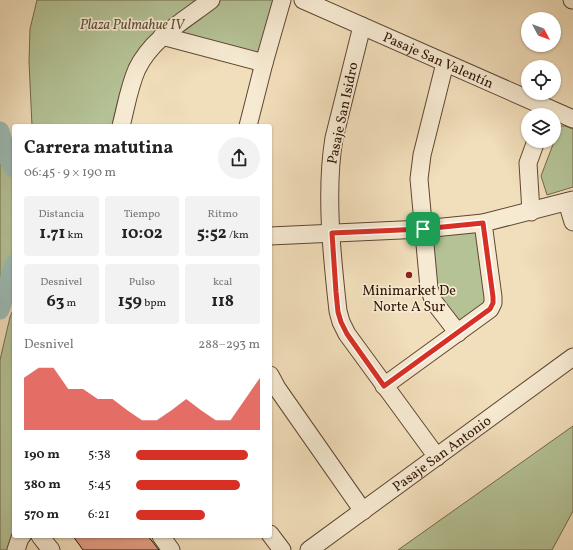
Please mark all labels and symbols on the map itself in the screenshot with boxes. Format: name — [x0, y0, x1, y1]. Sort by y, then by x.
north arrow — [521, 12, 561, 52]
park label: Plaza Pulmahue IV — [80, 16, 186, 35]
street label: Pasaje San Valentín — [380, 28, 496, 94]
street label: Pasaje San Isidro — [323, 61, 364, 166]
pin — [406, 212, 440, 246]
marker: Minimarket De Norte A Sur — [404, 270, 414, 280]
place label: Minimarket De Norte A Sur — [362, 282, 456, 317]
street label: Pasaje San Antonio — [389, 412, 495, 497]

